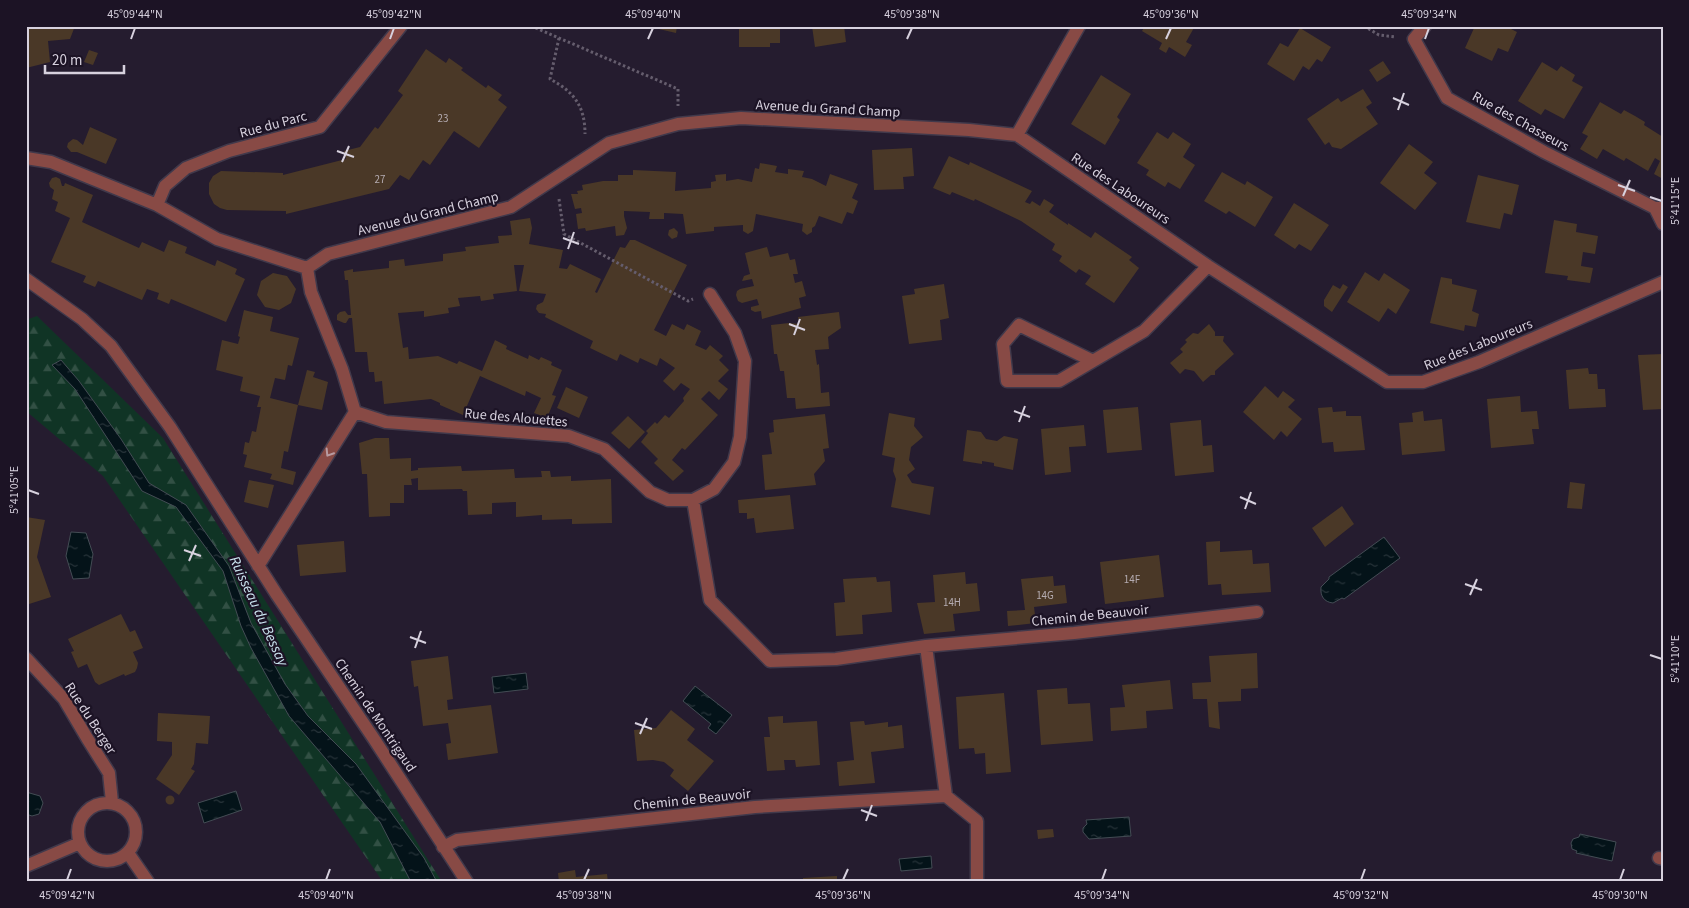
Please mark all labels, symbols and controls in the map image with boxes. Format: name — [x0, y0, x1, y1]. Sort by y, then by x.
text: 45°09'44"N — [107, 6, 163, 23]
text: 45°09'42"N — [366, 6, 422, 23]
text: 45°09'40"N — [625, 6, 681, 23]
text: 45°09'38"N — [884, 6, 940, 23]
text: 45°09'36"N — [1143, 6, 1199, 23]
text: 45°09'34"N — [1401, 6, 1457, 23]
scale bar — [45, 42, 124, 74]
text: 20 m — [52, 50, 82, 71]
street label: Rue des Chasseurs — [1468, 87, 1573, 157]
street label: Avenue du Grand Champ — [755, 95, 901, 123]
street label: Rue du Parc — [237, 106, 310, 144]
house number: 23 — [438, 111, 448, 126]
street label: Rue des Laboureurs — [1067, 148, 1174, 229]
house number: 27 — [375, 172, 385, 187]
text: 5°41'15"E — [1667, 177, 1684, 225]
street label: Avenue du Grand Champ — [356, 187, 501, 241]
street label: Rue des Laboureurs — [1421, 314, 1536, 376]
street label: Rue des Alouettes — [463, 404, 569, 432]
one-way arrow — [326, 447, 335, 456]
text: 5°41'05"E — [6, 466, 23, 514]
water label: Ruisseau du Bessay — [224, 553, 294, 671]
house number: 14F — [1124, 572, 1141, 587]
house number: 14G — [1036, 588, 1054, 603]
house number: 14H — [943, 595, 961, 610]
street label: Chemin de Beauvoir — [1031, 600, 1150, 632]
text: 5°41'10"E — [1667, 635, 1684, 683]
street label: Chemin de Montrigaud — [330, 655, 421, 776]
street label: Rue du Berger — [59, 679, 121, 759]
street label: Chemin de Beauvoir — [633, 784, 752, 816]
text: 45°09'42"N — [39, 887, 95, 904]
text: 45°09'40"N — [298, 887, 354, 904]
text: 45°09'38"N — [556, 887, 612, 904]
text: 45°09'36"N — [815, 887, 871, 904]
text: 45°09'34"N — [1074, 887, 1130, 904]
text: 45°09'32"N — [1333, 887, 1389, 904]
text: 45°09'30"N — [1592, 887, 1648, 904]

